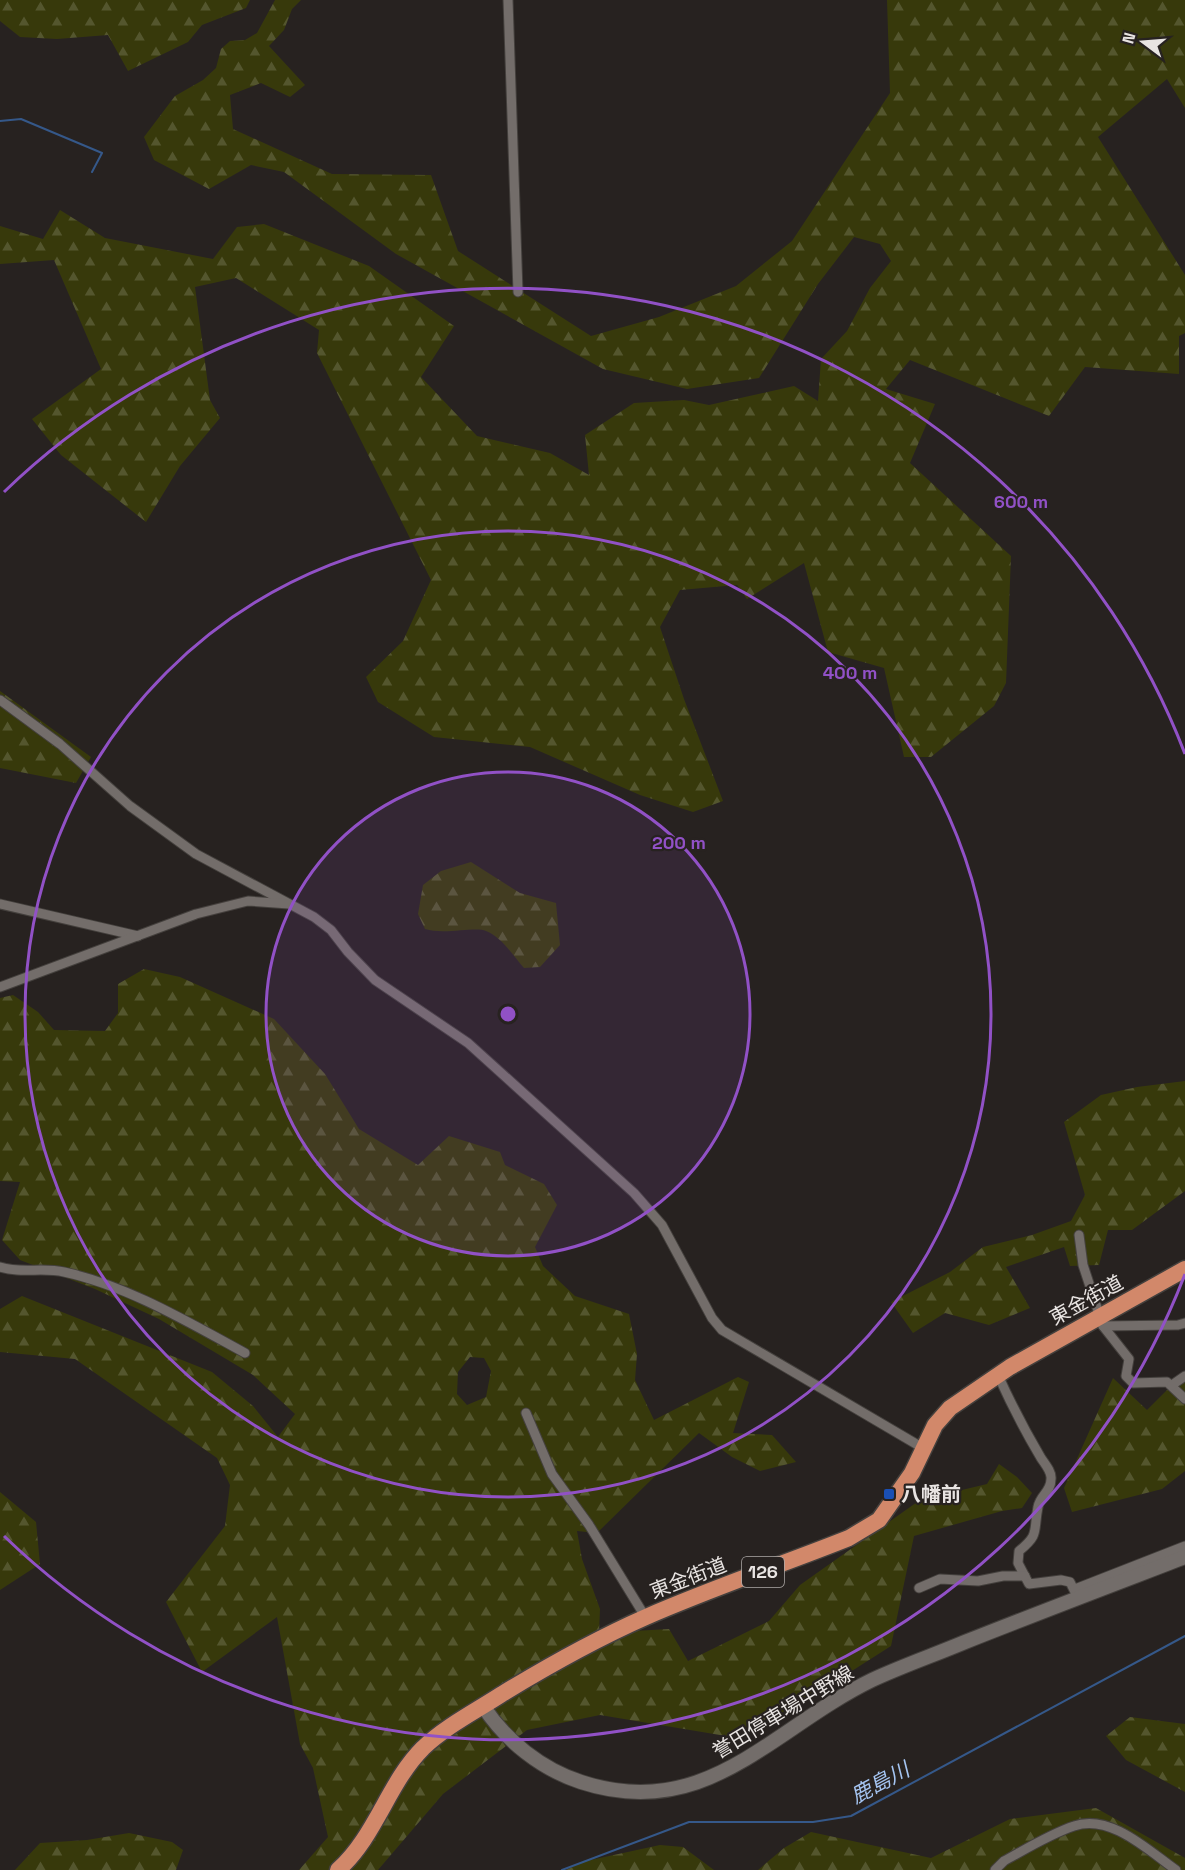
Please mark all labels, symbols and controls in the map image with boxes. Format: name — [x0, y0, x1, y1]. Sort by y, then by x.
north arrow — [1113, 12, 1173, 72]
text: N — [1117, 30, 1141, 46]
text: 600 m — [994, 490, 1048, 513]
text: 400 m — [823, 661, 877, 684]
text: 200 m — [652, 831, 706, 854]
centre of rings — [498, 1004, 518, 1024]
street label: 東金街道 — [1045, 1269, 1127, 1331]
place label: 八幡前 — [901, 1481, 961, 1507]
marker: 八幡前 — [882, 1487, 896, 1501]
street label: 東金街道 — [646, 1552, 730, 1604]
road number: 126 — [742, 1557, 784, 1587]
street label: 誉田停車場中野線 — [708, 1660, 858, 1764]
water label: 鹿島川 — [846, 1755, 916, 1809]

